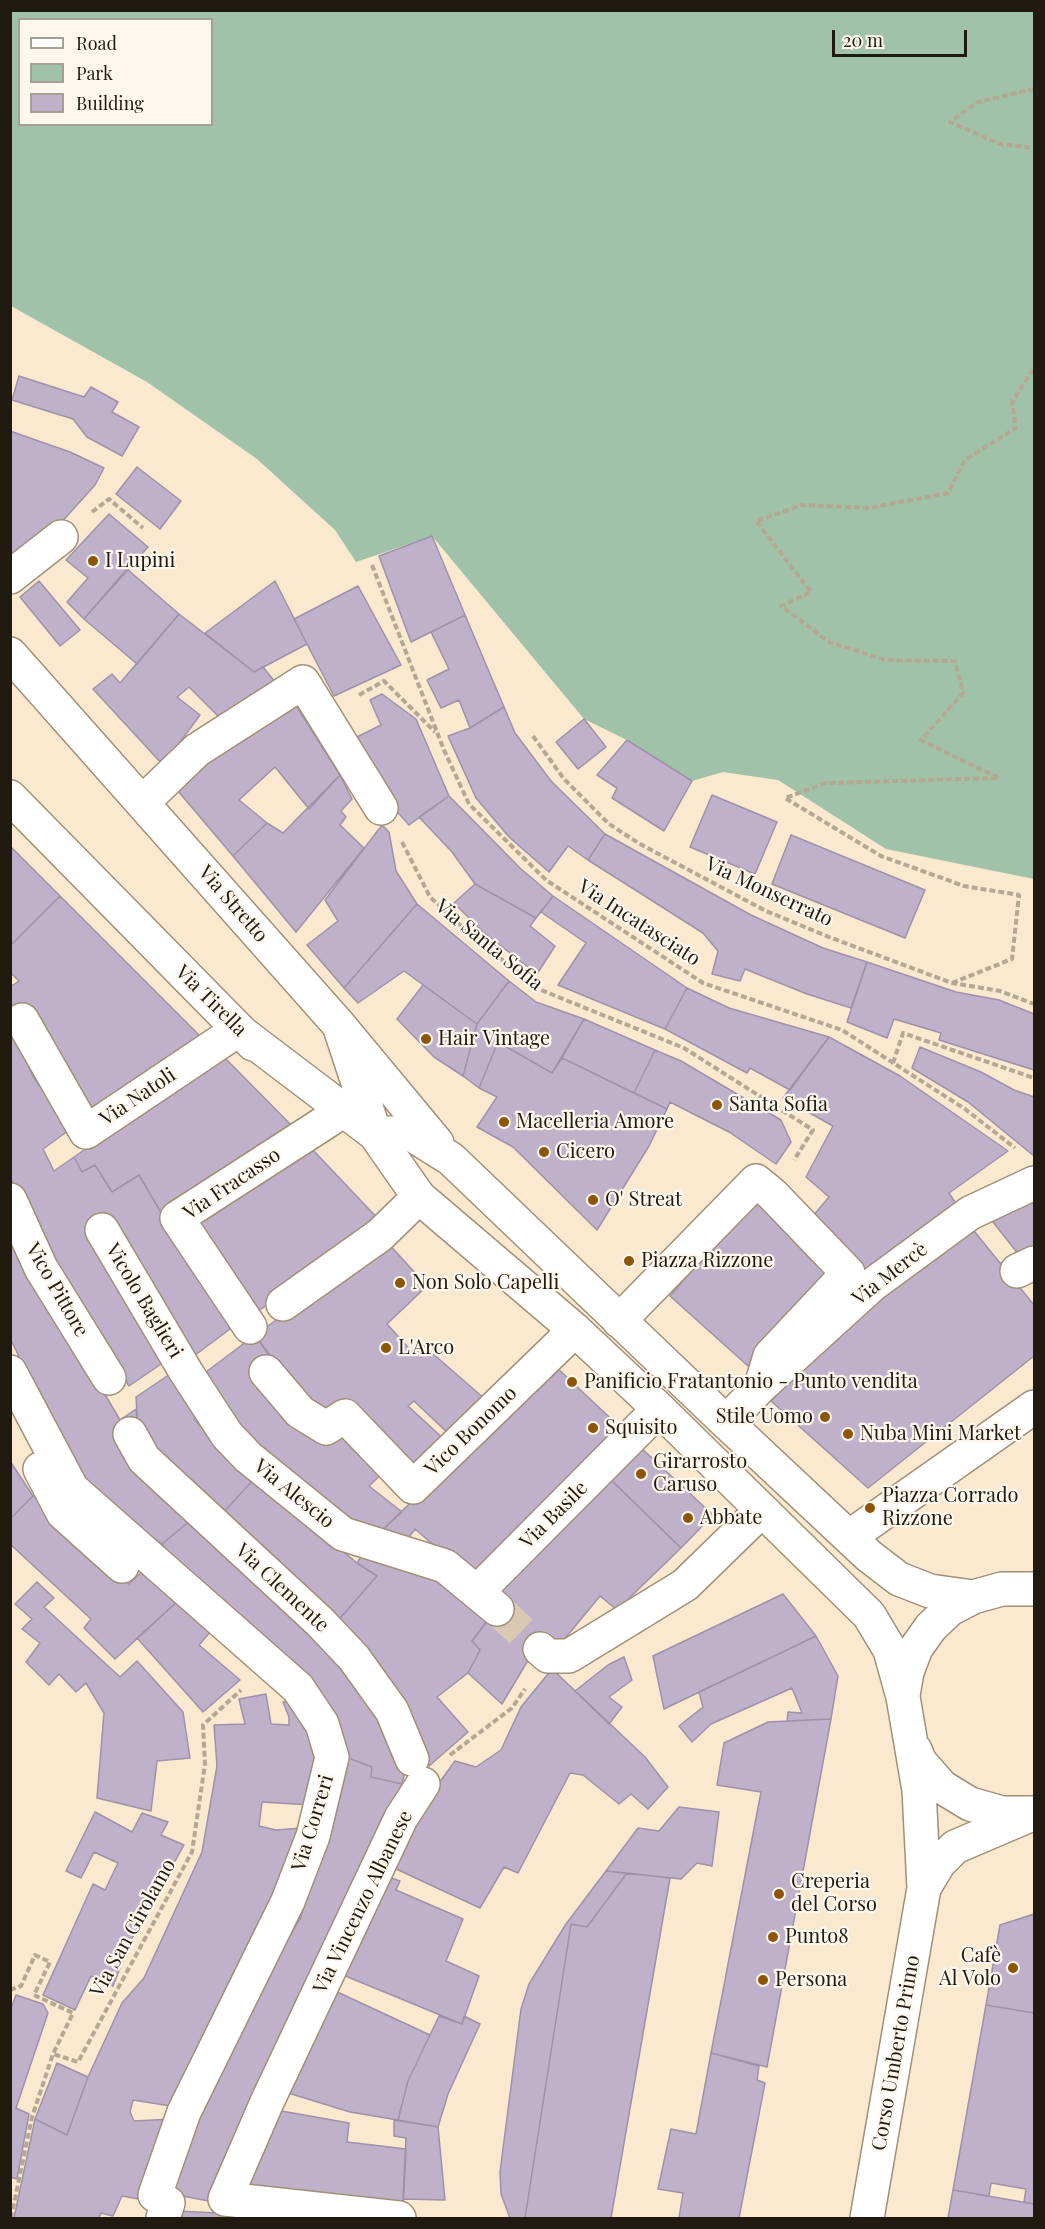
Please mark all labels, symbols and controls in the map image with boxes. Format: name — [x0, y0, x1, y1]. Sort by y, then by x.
legend — [18, 18, 213, 126]
scale bar — [835, 18, 970, 56]
text: 20 m — [843, 28, 883, 52]
text: Road — [76, 31, 117, 55]
text: Park — [76, 61, 113, 85]
text: Building — [76, 91, 144, 115]
place label: I Lupini — [105, 549, 175, 573]
marker: I Lupini — [86, 554, 100, 568]
street label: Via Monserrato — [702, 852, 836, 932]
street label: Via Stretto — [193, 861, 273, 947]
street label: Via Incatasciato — [573, 875, 705, 971]
street label: Via Santa Sofia — [430, 894, 548, 996]
street label: Via Tirella — [170, 960, 252, 1042]
place label: Hair Vintage — [438, 1027, 550, 1051]
marker: Hair Vintage — [419, 1032, 433, 1046]
street label: Via Natoli — [96, 1063, 180, 1131]
place label: Santa Sofia — [729, 1093, 828, 1117]
marker: Santa Sofia — [710, 1098, 724, 1112]
place label: Macelleria Amore — [516, 1110, 674, 1134]
marker: Macelleria Amore — [497, 1115, 511, 1129]
place label: Cicero — [556, 1140, 615, 1164]
street label: Via Fracasso — [179, 1143, 285, 1225]
marker: Cicero — [537, 1145, 551, 1159]
place label: O' Streat — [605, 1188, 682, 1212]
marker: O' Streat — [586, 1193, 600, 1207]
street label: Via Mercè — [848, 1237, 932, 1311]
street label: Vico Pittore — [21, 1239, 93, 1341]
street label: Vicolo Baglieri — [100, 1239, 188, 1363]
place label: Piazza Rizzone — [641, 1249, 773, 1273]
marker: Piazza Rizzone — [622, 1254, 636, 1268]
place label: Non Solo Capelli — [412, 1271, 559, 1295]
marker: Non Solo Capelli — [393, 1276, 407, 1290]
place label: L'Arco — [398, 1336, 454, 1360]
marker: L'Arco — [379, 1341, 393, 1355]
place label: Panificio Fratantonio - Punto vendita — [584, 1370, 918, 1394]
marker: Panificio Fratantonio - Punto vendita — [565, 1375, 579, 1389]
street label: Vico Bonomo — [420, 1381, 522, 1481]
place label: Stile Uomo — [716, 1405, 813, 1429]
marker: Stile Uomo — [818, 1410, 832, 1424]
place label: Squisito — [605, 1416, 677, 1440]
marker: Squisito — [586, 1421, 600, 1435]
place label: Nuba Mini Market — [860, 1422, 1021, 1446]
marker: Nuba Mini Market — [841, 1427, 855, 1441]
place label: Girarrosto Caruso — [653, 1450, 747, 1497]
street label: Via Alescio — [249, 1454, 339, 1534]
marker: Girarrosto Caruso — [634, 1467, 648, 1481]
street label: Via Basile — [515, 1476, 593, 1554]
place label: Piazza Corrado Rizzone — [882, 1484, 1019, 1531]
marker: Piazza Corrado Rizzone — [863, 1501, 877, 1515]
place label: Abbate — [700, 1506, 762, 1530]
marker: Abbate — [681, 1511, 695, 1525]
street label: Via Clemente — [230, 1539, 334, 1637]
street label: Via Correri — [287, 1772, 339, 1874]
street label: Via Vincenzo Albanese — [308, 1807, 418, 1997]
street label: Via San Girolamo — [85, 1855, 181, 2001]
place label: Creperia del Corso — [791, 1870, 877, 1917]
marker: Creperia del Corso — [772, 1887, 786, 1901]
place label: Punto8 — [785, 1925, 849, 1949]
marker: Punto8 — [766, 1930, 780, 1944]
place label: Cafè Al Volo — [939, 1944, 1001, 1991]
street label: Corso Umberto Primo — [867, 1953, 925, 2153]
marker: Cafè Al Volo — [1006, 1961, 1020, 1975]
place label: Persona — [775, 1968, 847, 1992]
marker: Persona — [756, 1973, 770, 1987]

